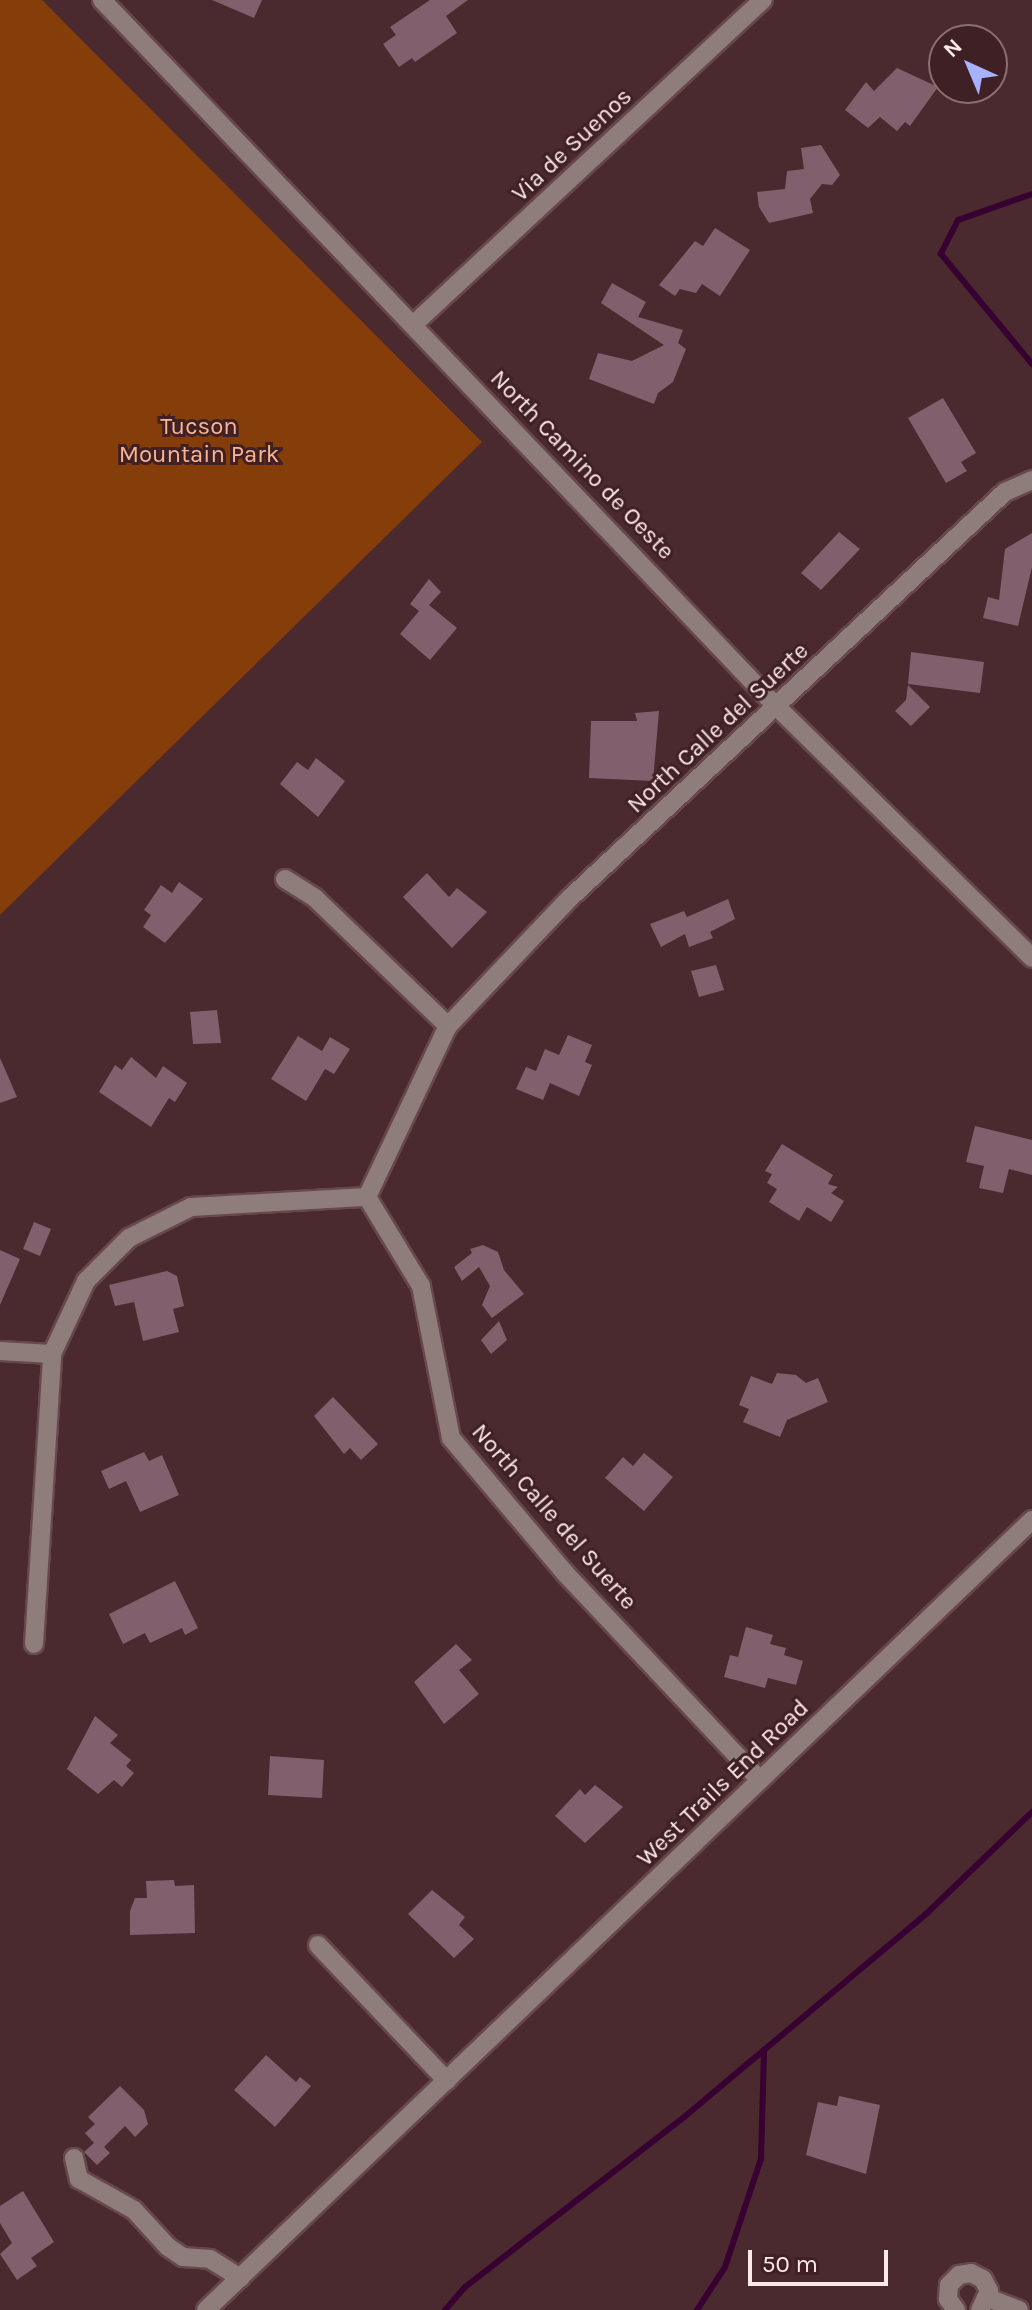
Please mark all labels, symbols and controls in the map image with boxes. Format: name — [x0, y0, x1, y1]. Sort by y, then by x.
north arrow — [928, 24, 1008, 104]
text: N — [938, 33, 967, 63]
street label: Via de Suenos — [506, 82, 638, 208]
street label: North Camino de Oeste — [484, 364, 680, 566]
park label: Tucson Mountain Park — [119, 413, 279, 469]
street label: North Calle del Suerte — [621, 637, 815, 819]
street label: North Calle del Suerte — [465, 1418, 643, 1616]
street label: West Trails End Road — [631, 1694, 815, 1872]
scale bar — [752, 2234, 892, 2284]
text: 50 m — [762, 2250, 818, 2278]

